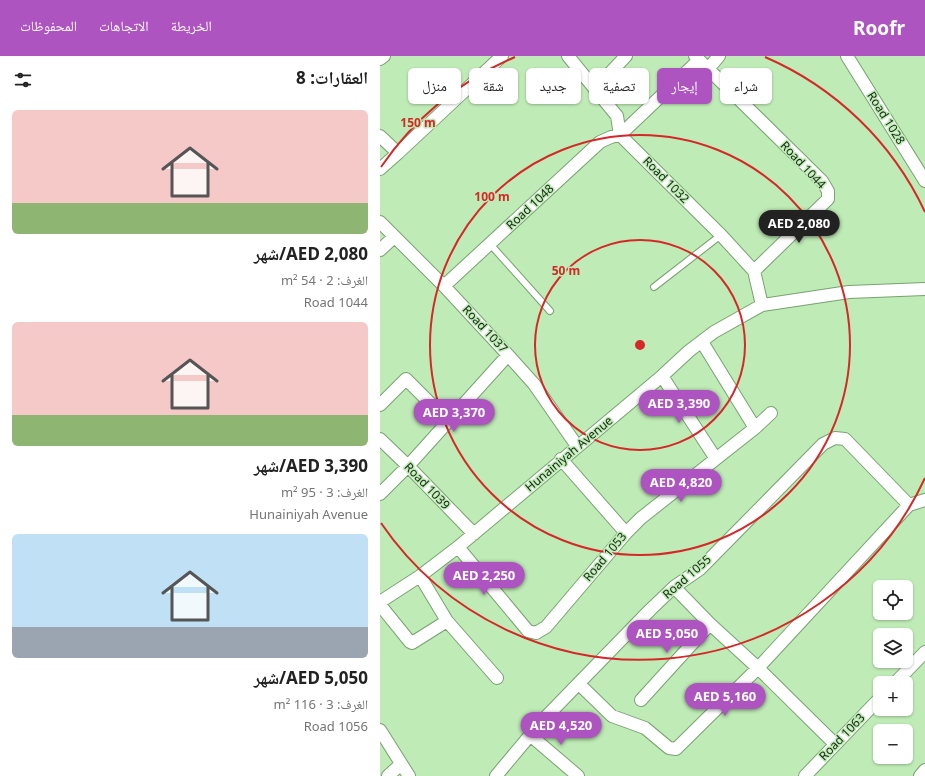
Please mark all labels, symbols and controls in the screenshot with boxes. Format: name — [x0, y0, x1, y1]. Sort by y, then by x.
text: Roofr — [853, 15, 905, 41]
text: المحفوظات — [20, 16, 77, 35]
text: الاتجاهات — [99, 16, 149, 35]
text: الخريطة — [171, 16, 212, 35]
text: العقارات: 8 — [296, 66, 368, 89]
chip: منزل — [408, 68, 461, 104]
chip: شقة — [469, 68, 518, 104]
chip: جديد — [526, 68, 581, 104]
chip: تصفية — [589, 68, 649, 104]
chip: إيجار — [657, 68, 712, 104]
chip: شراء — [720, 68, 772, 104]
icon: filters — [12, 69, 34, 91]
street label: Road 1028 — [863, 88, 909, 148]
text: 150 m — [400, 114, 436, 131]
icon: home — [154, 136, 226, 208]
street label: Road 1044 — [777, 137, 830, 192]
street label: Road 1032 — [639, 153, 693, 207]
street label: Road 1048 — [502, 180, 557, 233]
text: 100 m — [474, 188, 510, 205]
pin: AED 2,080 — [753, 210, 845, 244]
text: AED 2,080 — [768, 214, 830, 232]
text: AED 2,080/شهر — [254, 242, 368, 265]
text: 50 m — [552, 262, 580, 279]
text: الغرف: 2 · 54 m² — [281, 271, 368, 289]
text: Road 1044 — [304, 293, 368, 311]
street label: Road 1037 — [459, 301, 512, 356]
centre of rings — [633, 338, 647, 352]
icon: home — [154, 348, 226, 420]
pin: AED 3,390 — [633, 390, 725, 424]
text: AED 3,390 — [648, 394, 710, 412]
pin: AED 3,370 — [408, 399, 500, 433]
text: AED 3,370 — [423, 403, 485, 421]
street label: Hunainiyah Avenue — [521, 412, 616, 495]
text: AED 3,390/شهر — [254, 454, 368, 477]
street label: Road 1039 — [401, 458, 454, 513]
pin: AED 4,820 — [635, 469, 727, 503]
text: AED 4,820 — [650, 473, 712, 491]
text: الغرف: 3 · 95 m² — [281, 483, 368, 501]
text: Hunainiyah Avenue — [249, 505, 368, 523]
street label: Road 1053 — [579, 528, 630, 585]
street label: Road 1055 — [659, 551, 715, 603]
icon: home — [154, 560, 226, 632]
pin: AED 2,250 — [438, 562, 530, 596]
text: AED 2,250 — [453, 566, 515, 584]
map controls — [873, 580, 913, 764]
button: locate — [873, 580, 913, 620]
pin: AED 5,050 — [621, 620, 713, 654]
text: AED 5,050 — [636, 624, 698, 642]
button: layers — [873, 628, 913, 668]
text: AED 5,050/شهر — [254, 666, 368, 689]
button: + — [873, 676, 913, 716]
pin: AED 5,160 — [679, 683, 771, 717]
text: AED 5,160 — [694, 687, 756, 705]
text: الغرف: 3 · 116 m² — [274, 695, 368, 713]
street label: Road 1063 — [815, 709, 868, 764]
pin: AED 4,520 — [515, 712, 607, 746]
text: AED 4,520 — [530, 716, 592, 734]
text: Road 1056 — [304, 717, 368, 735]
button: − — [873, 724, 913, 764]

